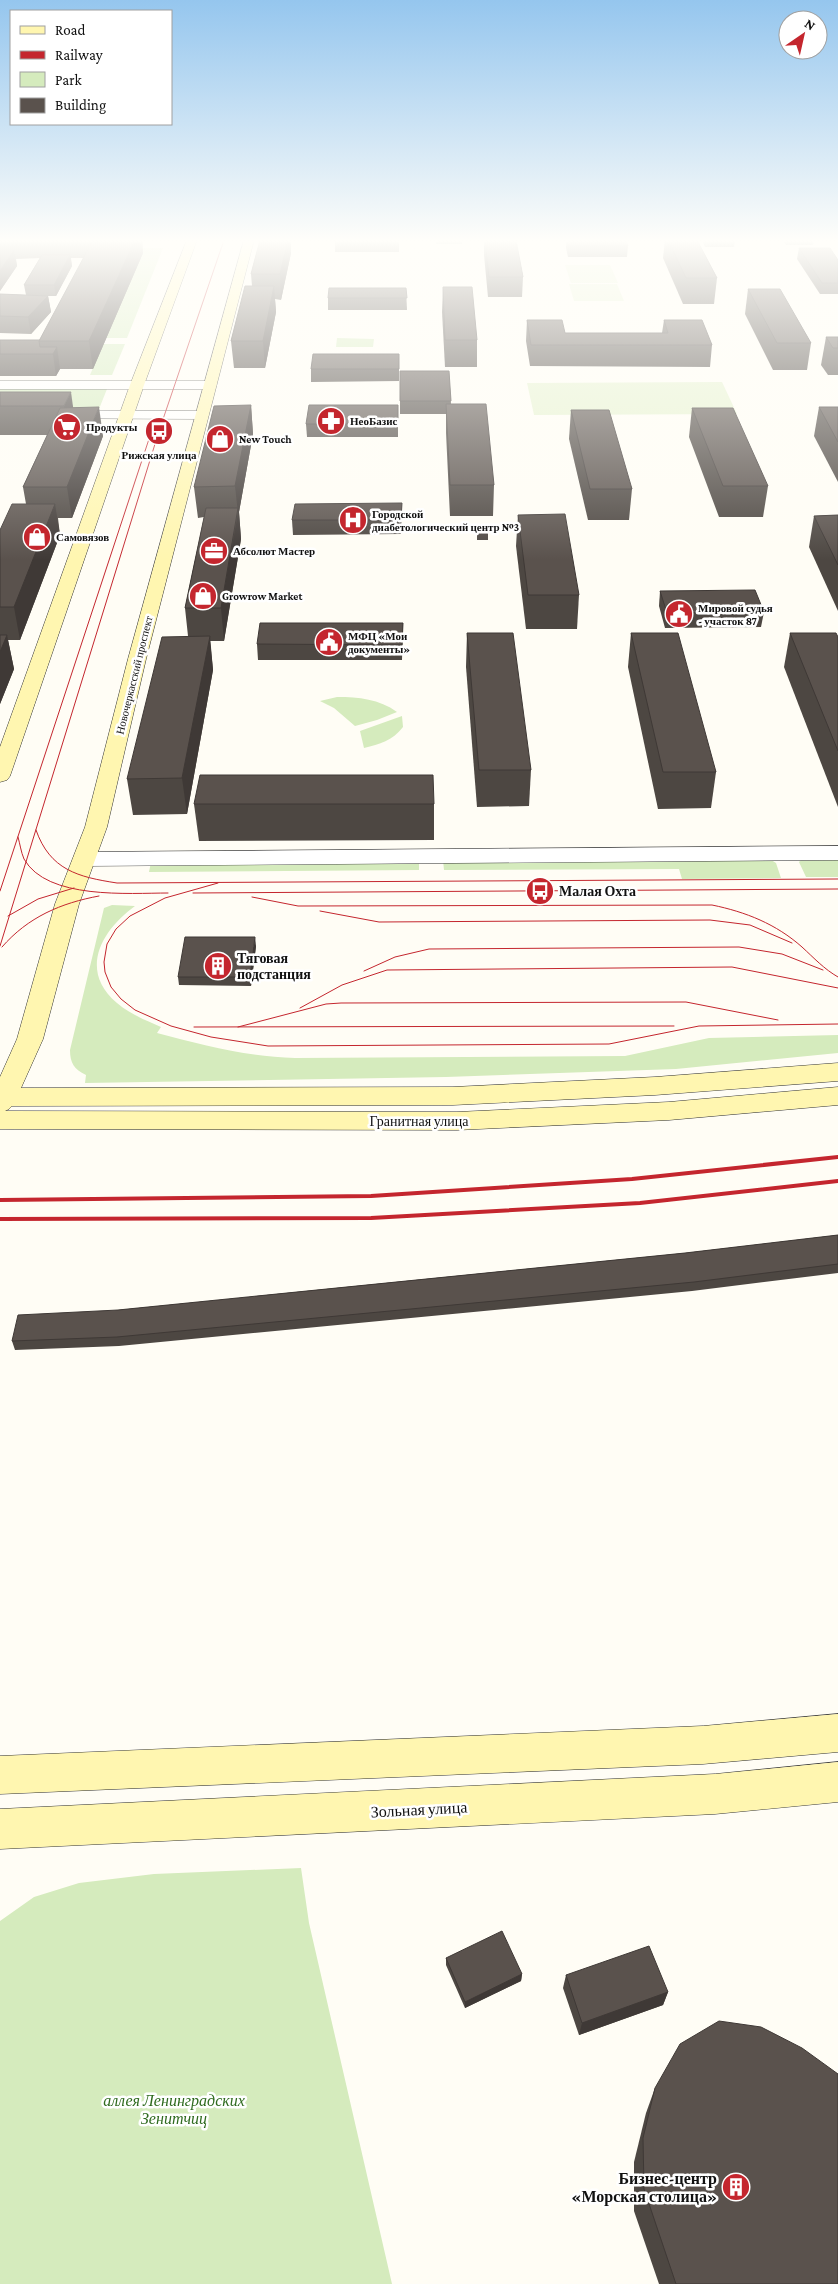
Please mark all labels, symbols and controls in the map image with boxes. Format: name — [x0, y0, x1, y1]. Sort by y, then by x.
legend — [10, 10, 172, 125]
north arrow — [778, 10, 828, 60]
text: N — [802, 15, 819, 34]
text: Road — [55, 22, 86, 38]
text: Railway — [55, 47, 103, 64]
text: Park — [55, 72, 82, 88]
text: Building — [55, 97, 106, 114]
pharmacy icon: НеоБазис — [316, 406, 346, 436]
supermarket icon: Продукты — [52, 412, 82, 442]
place label: НеоБазис — [350, 415, 397, 427]
bus stop icon: Рижская улица — [144, 416, 174, 446]
place label: Продукты — [86, 421, 138, 433]
shop icon: New Touch — [205, 424, 235, 454]
place label: New Touch — [239, 433, 292, 445]
place label: Рижская улица — [121, 449, 197, 461]
hospital icon: Городской диабетологический центр №3 — [338, 505, 368, 535]
place label: Городской диабетологический центр №3 — [372, 508, 519, 533]
shop icon: Самовязов — [22, 522, 52, 552]
place label: Самовязов — [56, 531, 109, 543]
office icon: Абсолют Мастер — [199, 536, 229, 566]
place label: Абсолют Мастер — [233, 545, 315, 557]
shop icon: Growrow Market — [188, 581, 218, 611]
place label: Growrow Market — [222, 590, 302, 602]
public building icon: Мировой судья - участок 87 — [664, 599, 694, 629]
place label: Мировой судья - участок 87 — [698, 602, 773, 627]
street label: Новочеркасский проспект — [113, 614, 155, 735]
public building icon: МФЦ «Мои документы» — [314, 627, 344, 657]
place label: МФЦ «Мои документы» — [348, 630, 410, 655]
bus stop icon: Малая Охта — [525, 876, 555, 906]
place label: Малая Охта — [559, 883, 636, 899]
place label: Тяговая подстанция — [237, 950, 311, 982]
building icon: Тяговая подстанция — [203, 951, 233, 981]
street label: Гранитная улица — [370, 1113, 469, 1129]
street label: Зольная улица — [370, 1798, 468, 1822]
park label: аллея Ленинградских Зенитчиц — [103, 2092, 245, 2128]
place label: Бизнес-центр «Морская столица» — [571, 2170, 717, 2206]
building icon: Бизнес-центр «Морская столица» — [721, 2172, 751, 2202]

